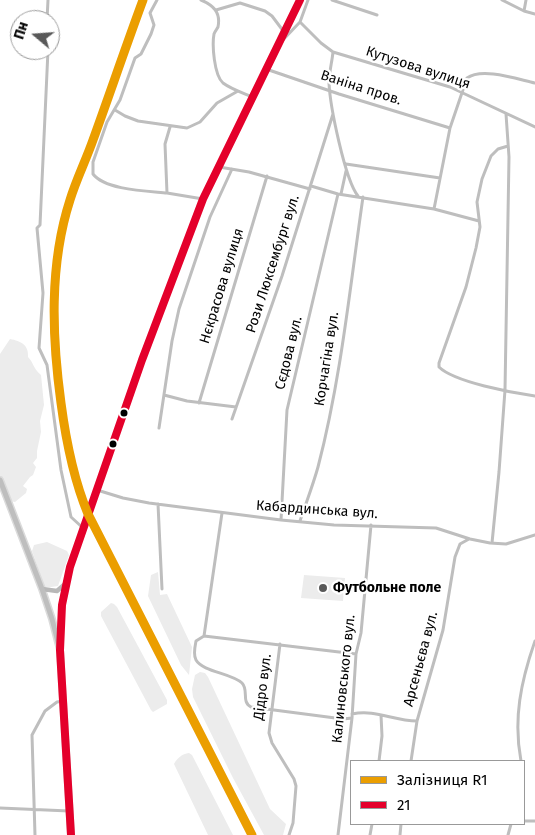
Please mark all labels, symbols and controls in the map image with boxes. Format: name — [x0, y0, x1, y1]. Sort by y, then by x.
north arrow — [10, 10, 60, 60]
text: Пн — [10, 20, 32, 41]
street label: Кутузова вулиця — [364, 43, 472, 93]
street label: Ваніна пров. — [318, 67, 404, 109]
street label: Рози Люксембург вул. — [243, 193, 303, 335]
street label: Нєкрасова вулиця — [196, 226, 248, 346]
street label: Корчагіна вул. — [311, 311, 343, 407]
street label: Сєдова вул. — [272, 314, 306, 392]
unlabelled marker — [119, 408, 129, 418]
unlabelled marker — [108, 439, 118, 449]
street label: Кабардинська вул. — [255, 497, 379, 523]
place label: Футбольне поле — [333, 580, 441, 596]
marker: Футбольне поле — [317, 582, 329, 594]
street label: Арсеньєва вул. — [400, 610, 442, 708]
street label: Калиновського вул. — [329, 614, 359, 744]
street label: Дідро вул. — [251, 653, 275, 721]
legend — [350, 760, 525, 825]
text: Залізниця R1 — [397, 771, 488, 789]
text: 21 — [397, 796, 411, 814]

